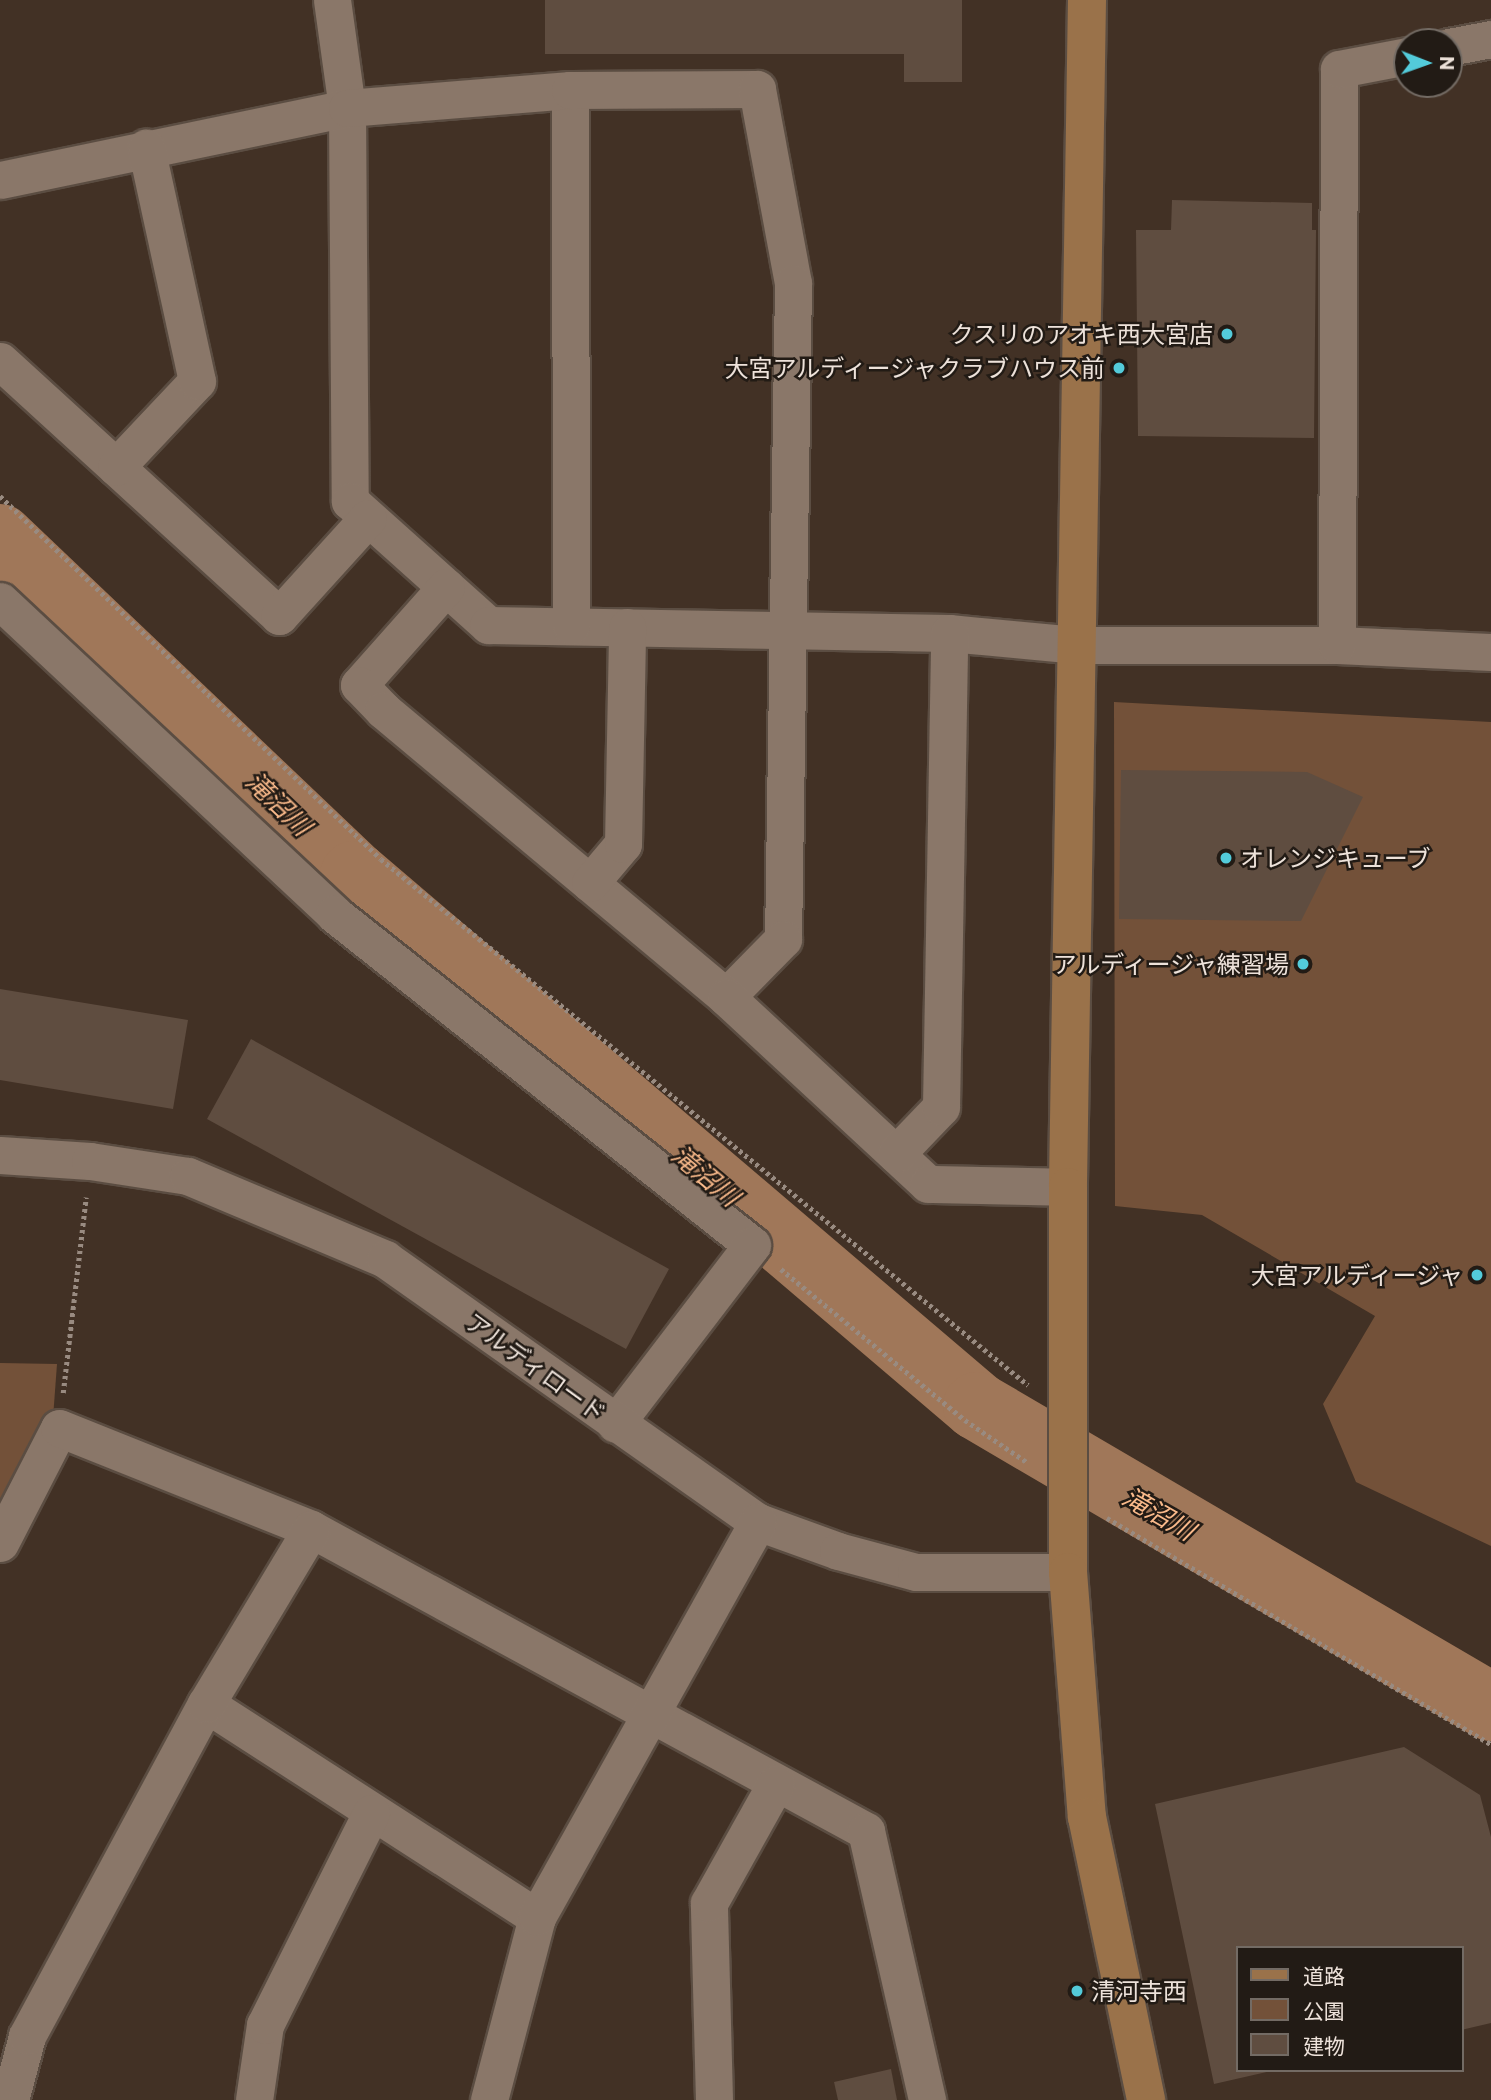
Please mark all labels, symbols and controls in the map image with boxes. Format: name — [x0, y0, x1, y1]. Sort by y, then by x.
north arrow — [1393, 28, 1463, 98]
text: N — [1436, 56, 1459, 71]
place label: クスリのアオキ西大宮店 — [949, 320, 1213, 348]
marker: クスリのアオキ西大宮店 — [1219, 326, 1235, 342]
place label: 大宮アルディージャクラブハウス前 — [721, 354, 1105, 382]
marker: 大宮アルディージャクラブハウス前 — [1111, 360, 1127, 376]
water label: 滝沼川 — [240, 765, 318, 841]
place label: オレンジキューブ — [1240, 844, 1432, 872]
marker: オレンジキューブ — [1218, 850, 1234, 866]
place label: アルディージャ練習場 — [1049, 950, 1289, 978]
marker: アルディージャ練習場 — [1295, 956, 1311, 972]
water label: 滝沼川 — [666, 1138, 746, 1212]
place label: 大宮アルディージャ — [1247, 1261, 1463, 1289]
marker: 大宮アルディージャ — [1469, 1267, 1485, 1283]
street label: アルディロード — [460, 1306, 612, 1428]
water label: 滝沼川 — [1117, 1480, 1201, 1546]
legend — [1236, 1946, 1463, 2072]
text: 道路 — [1303, 1963, 1345, 1988]
place label: 清河寺西 — [1091, 1977, 1187, 2005]
marker: 清河寺西 — [1069, 1983, 1085, 1999]
text: 公園 — [1303, 1998, 1345, 2023]
text: 建物 — [1303, 2033, 1345, 2058]

